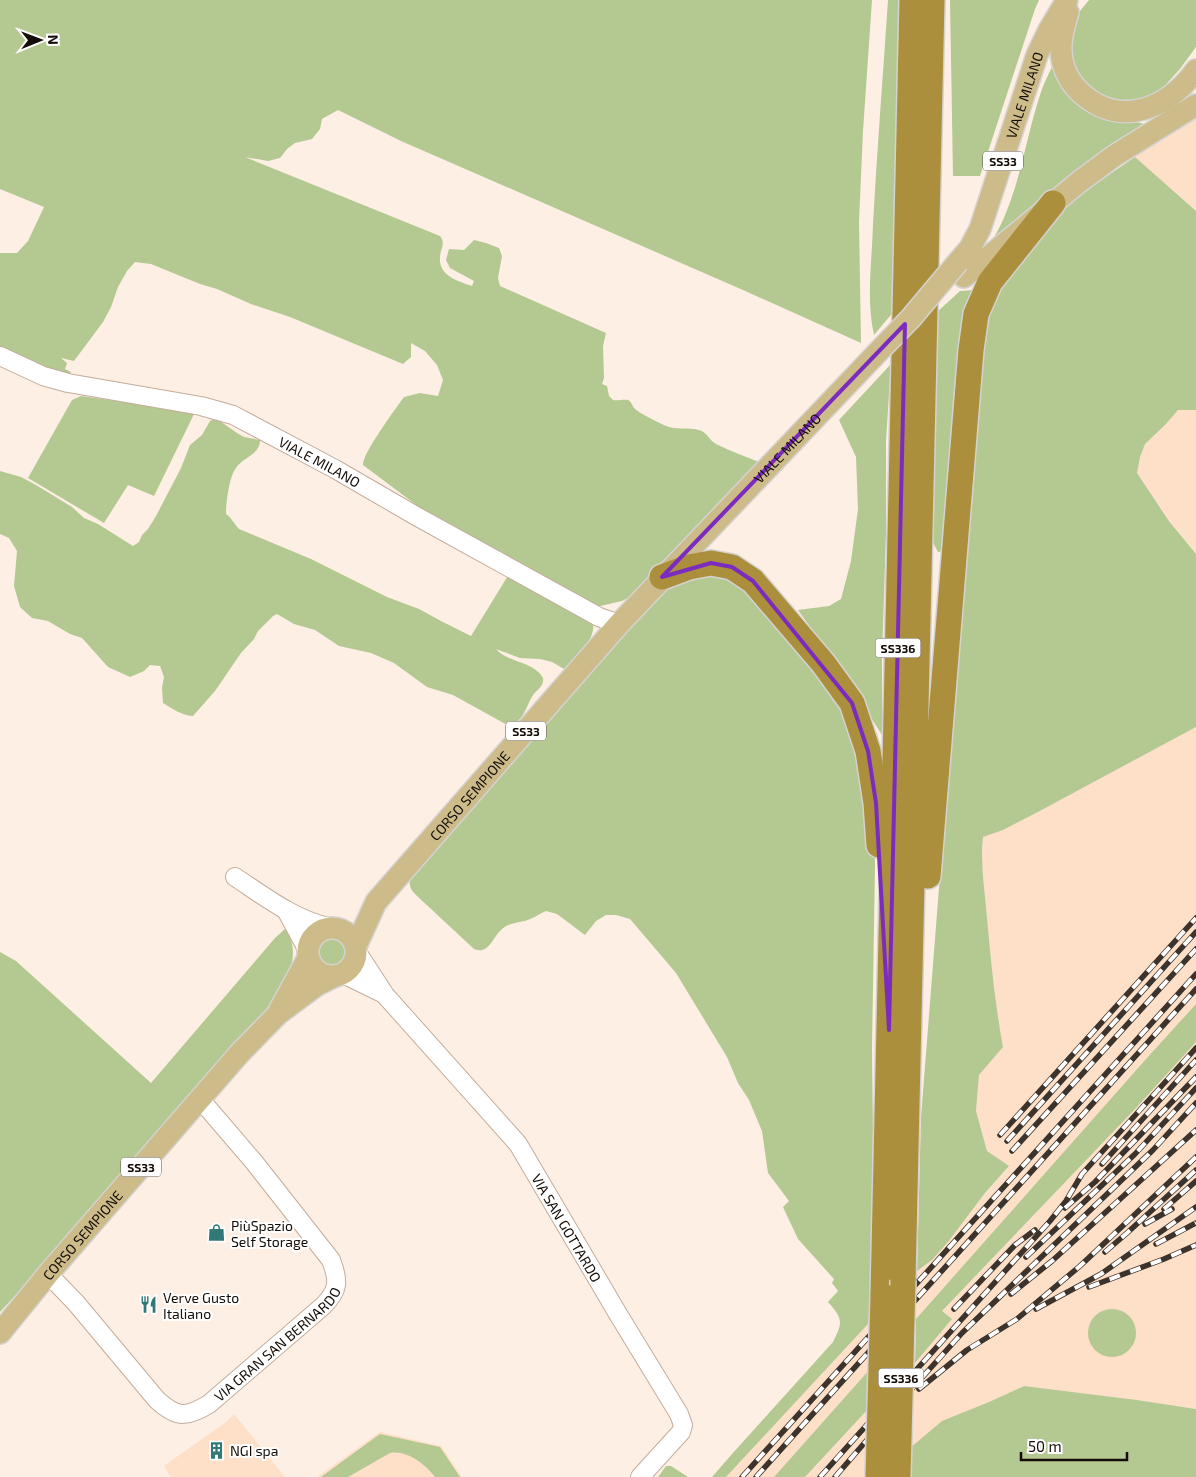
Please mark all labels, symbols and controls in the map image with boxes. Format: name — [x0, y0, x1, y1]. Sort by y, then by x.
north arrow — [15, 15, 65, 65]
text: N — [45, 35, 62, 45]
street label: VIALE MILANO — [1002, 49, 1046, 140]
road number: SS33 — [983, 152, 1023, 170]
street label: VIALE MILANO — [750, 409, 824, 486]
street label: VIALE MILANO — [276, 432, 364, 490]
road number: SS336 — [876, 638, 920, 658]
road number: SS33 — [506, 721, 546, 740]
street label: CORSO SEMPIONE — [426, 747, 513, 844]
road number: SS33 — [121, 1158, 161, 1176]
street label: VIA SAN GOTTARDO — [529, 1170, 606, 1285]
street label: CORSO SEMPIONE — [38, 1186, 126, 1283]
place label: PiùSpazio Self Storage — [231, 1217, 308, 1250]
shop icon: PiùSpazio Self Storage — [207, 1223, 227, 1243]
street label: VIA GRAN SAN BERNARDO — [210, 1284, 343, 1404]
place label: Verve Gusto Italiano — [163, 1289, 239, 1322]
restaurant icon: Verve Gusto Italiano — [139, 1295, 159, 1315]
road number: SS336 — [878, 1369, 924, 1388]
scale bar — [1021, 1430, 1127, 1462]
text: 50 m — [1028, 1437, 1062, 1455]
building icon: NGI spa — [206, 1440, 226, 1460]
place label: NGI spa — [230, 1442, 278, 1459]

